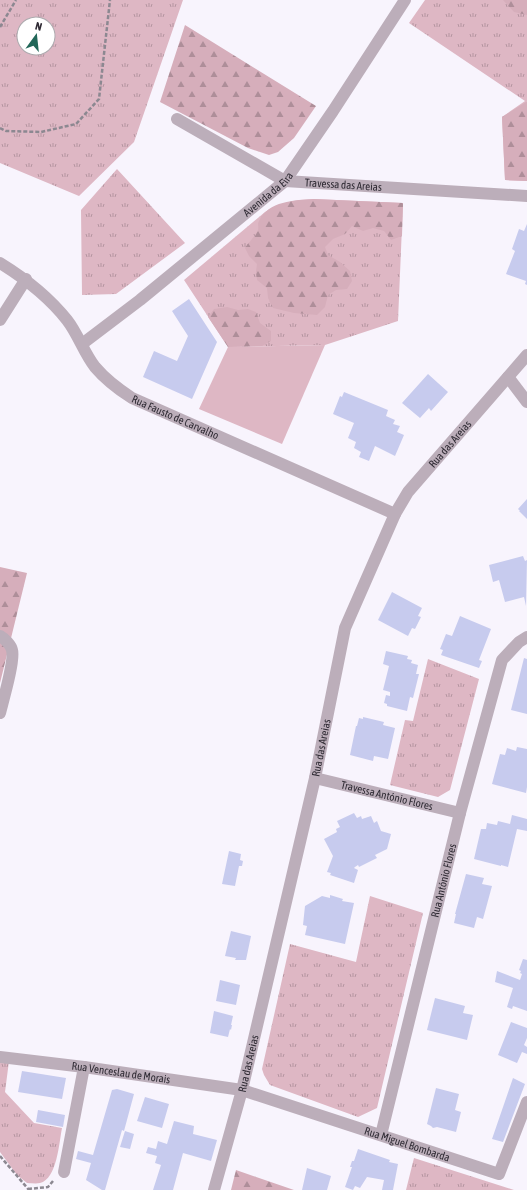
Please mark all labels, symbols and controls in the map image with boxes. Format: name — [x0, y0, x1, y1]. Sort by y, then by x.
north arrow — [16, 16, 56, 56]
text: N — [34, 20, 43, 33]
street label: Avenida da Eira — [241, 170, 295, 219]
street label: Travessa das Areias — [304, 176, 382, 193]
street label: Rua Fausto de Carvalho — [130, 393, 221, 442]
street label: Rua das Areias — [426, 418, 474, 470]
street label: Rua das Areias — [309, 718, 333, 778]
street label: Travessa António Flores — [340, 778, 434, 812]
street label: Rua António Flores — [429, 842, 458, 919]
street label: Rua das Areias — [236, 1034, 261, 1093]
street label: Rua Venceslau de Morais — [71, 1060, 171, 1086]
street label: Rua Miguel Bombarda — [363, 1124, 451, 1164]

